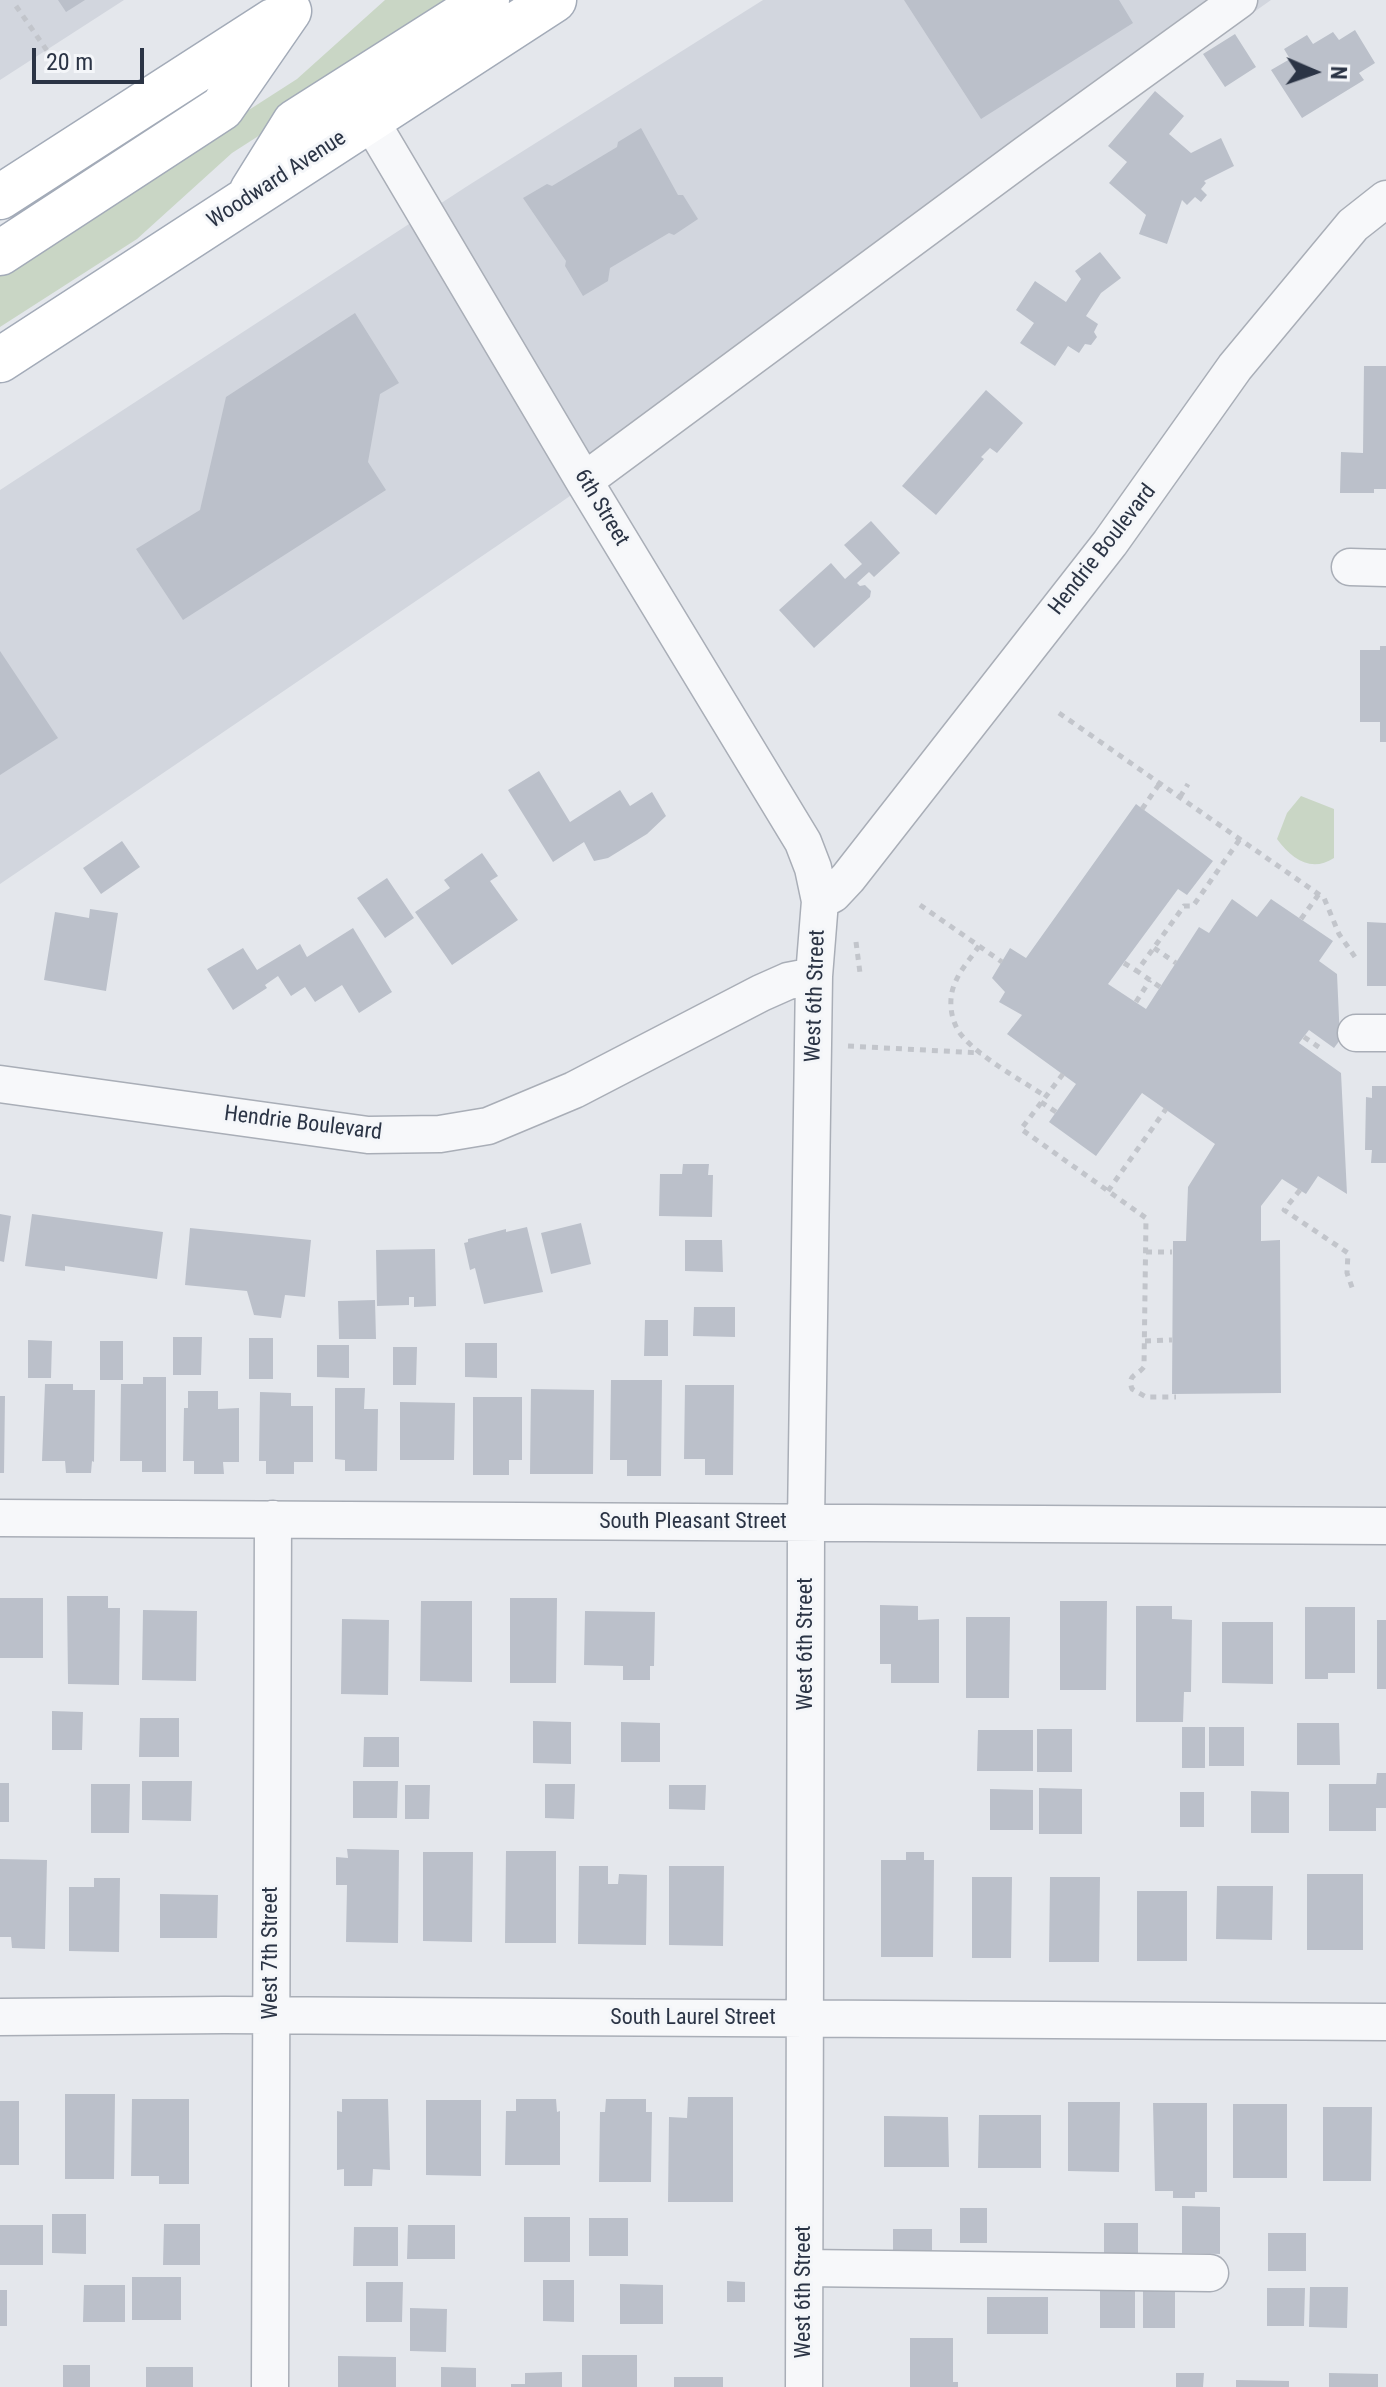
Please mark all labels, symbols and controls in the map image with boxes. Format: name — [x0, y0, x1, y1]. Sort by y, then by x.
scale bar — [36, 32, 148, 82]
north arrow — [1274, 32, 1354, 112]
text: 20 m — [46, 48, 93, 76]
text: N — [1326, 66, 1351, 80]
street label: Woodward Avenue — [203, 125, 351, 235]
street label: 6th Street — [568, 465, 634, 551]
street label: Hendrie Boulevard — [1044, 479, 1162, 621]
street label: West 6th Street — [800, 929, 832, 1063]
street label: Hendrie Boulevard — [223, 1101, 383, 1147]
street label: South Pleasant Street — [599, 1509, 787, 1535]
street label: West 6th Street — [793, 1578, 819, 1710]
street label: West 7th Street — [258, 1887, 284, 2019]
street label: South Laurel Street — [610, 2005, 776, 2031]
street label: West 6th Street — [791, 2226, 817, 2358]

